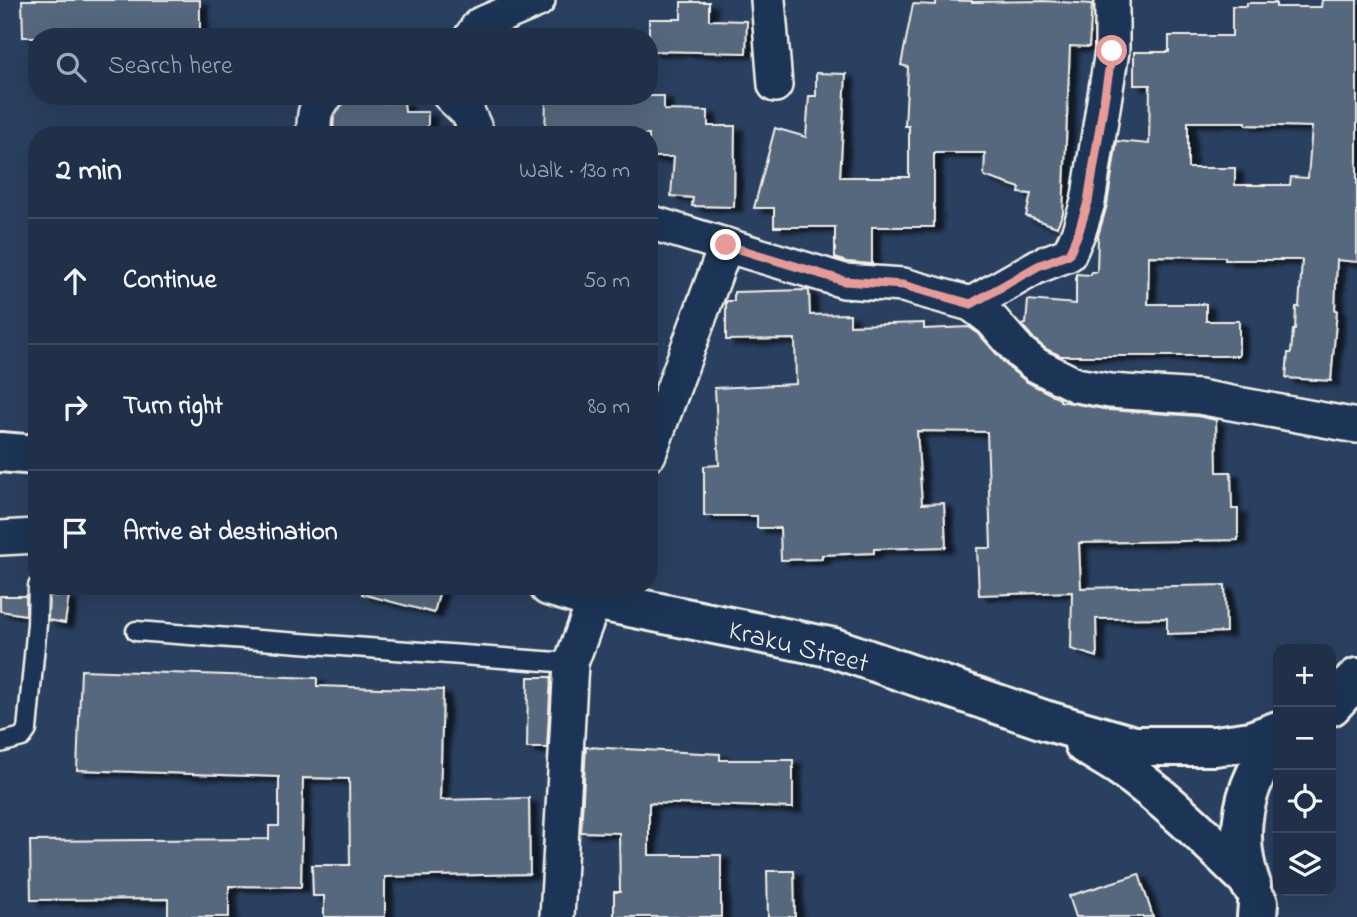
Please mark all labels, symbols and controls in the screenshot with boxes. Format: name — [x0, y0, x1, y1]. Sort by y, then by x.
search box — [28, 28, 658, 105]
route start — [1096, 35, 1127, 66]
icon: search — [52, 48, 90, 86]
text: Search here — [108, 48, 233, 86]
text: 2 min — [56, 150, 122, 194]
text: Walk · 130 m — [519, 155, 630, 188]
route end — [710, 229, 741, 260]
icon: ahead — [56, 262, 94, 300]
text: Continue — [123, 262, 216, 300]
text: 50 m — [583, 265, 630, 298]
icon: right — [56, 388, 94, 426]
text: Turn right — [123, 388, 223, 426]
text: 80 m — [588, 391, 630, 424]
icon: arrive — [56, 514, 94, 552]
text: Arrive at destination — [123, 514, 338, 552]
street label: Kraku Street — [724, 611, 873, 686]
map controls — [1273, 644, 1336, 896]
button: + — [1273, 644, 1336, 707]
button: − — [1273, 707, 1336, 770]
button: locate — [1273, 770, 1336, 833]
button: layers — [1273, 833, 1336, 896]

